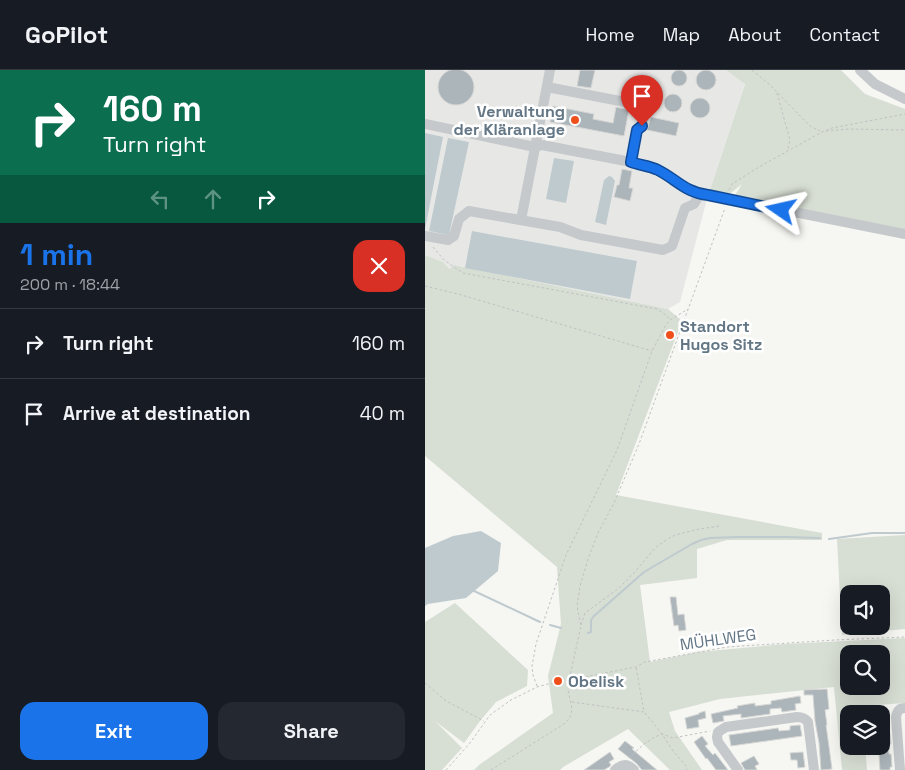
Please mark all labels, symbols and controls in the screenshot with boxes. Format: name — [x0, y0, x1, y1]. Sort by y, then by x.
text: GoPilot — [25, 19, 108, 50]
text: Home — [586, 23, 635, 46]
text: Map — [663, 23, 700, 46]
text: About — [728, 23, 782, 46]
text: Contact — [810, 23, 880, 46]
pin — [621, 75, 663, 126]
icon: arrive — [628, 82, 656, 110]
text: 160 m — [103, 87, 202, 131]
icon: right — [20, 90, 85, 155]
place label: Verwaltung der Kläranlage — [454, 101, 565, 140]
marker: Verwaltung der Kläranlage — [569, 114, 581, 126]
text: Turn right — [103, 130, 206, 158]
position arrow — [754, 183, 806, 235]
icon: left — [146, 185, 174, 213]
icon: ahead — [199, 185, 227, 213]
icon: right — [252, 185, 280, 213]
text: 1 min — [20, 235, 93, 274]
button: close — [353, 240, 405, 292]
text: 200 m · 18:44 — [20, 274, 120, 295]
place label: Standort Hugos Sitz — [680, 316, 762, 355]
marker: Standort Hugos Sitz — [664, 329, 676, 341]
icon: right — [20, 330, 48, 358]
text: Turn right — [63, 331, 153, 356]
text: 160 m — [352, 331, 405, 356]
icon: arrive — [20, 400, 48, 428]
text: Arrive at destination — [63, 401, 251, 426]
text: 40 m — [360, 401, 405, 426]
map controls — [840, 585, 890, 755]
button: sound — [840, 585, 890, 635]
street label: MÜHLWEG — [679, 624, 758, 655]
button: search — [840, 645, 890, 695]
place label: Obelisk — [568, 671, 624, 692]
marker: Obelisk — [552, 675, 564, 687]
button: Exit — [20, 702, 208, 760]
button: Share — [218, 702, 405, 760]
button: layers — [840, 705, 890, 755]

